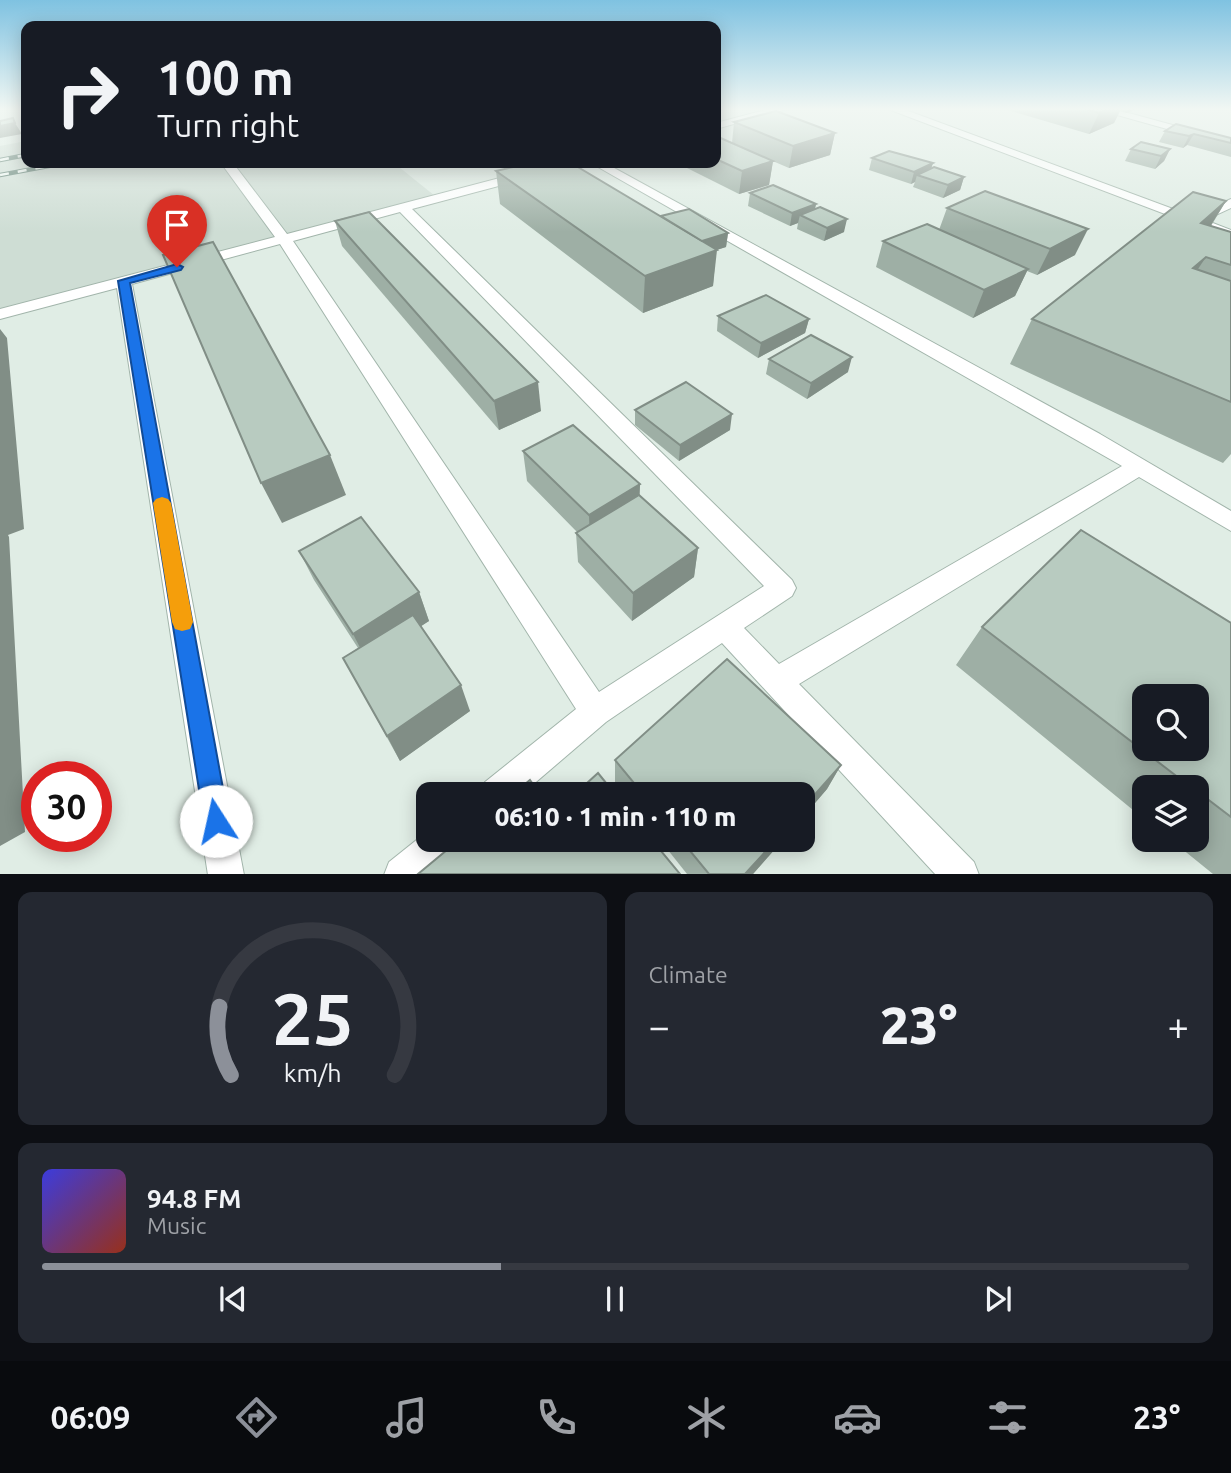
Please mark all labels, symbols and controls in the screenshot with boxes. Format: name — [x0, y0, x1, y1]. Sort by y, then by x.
icon: right — [42, 49, 133, 140]
text: 100 m — [157, 49, 294, 104]
text: Turn right — [157, 107, 299, 143]
pin — [147, 195, 207, 267]
icon: arrive — [158, 206, 196, 244]
map controls — [1132, 684, 1209, 852]
button: search — [1132, 684, 1209, 761]
speed limit sign: 30 — [21, 761, 112, 852]
button: layers — [1132, 775, 1209, 852]
position arrow — [179, 784, 253, 858]
text: 06:10 · 1 min · 110 m — [495, 802, 736, 831]
text: Climate — [649, 962, 728, 987]
text: 25 — [271, 977, 353, 1059]
text: 23° — [880, 996, 958, 1054]
text: − — [649, 1005, 670, 1047]
text: + — [1168, 1005, 1189, 1047]
text: km/h — [283, 1058, 341, 1086]
text: 94.8 FM — [147, 1184, 241, 1213]
text: Music — [147, 1213, 206, 1238]
icon: previous — [214, 1280, 252, 1318]
icon: pause — [596, 1280, 634, 1318]
icon: next — [979, 1280, 1017, 1318]
icon: directions — [232, 1393, 281, 1442]
icon: music — [382, 1393, 431, 1442]
icon: phone — [532, 1393, 581, 1442]
icon: climate — [682, 1393, 731, 1442]
icon: car — [833, 1393, 882, 1442]
icon: filters — [983, 1393, 1032, 1442]
text: 06:09 — [51, 1399, 131, 1435]
text: 23° — [1133, 1399, 1180, 1435]

